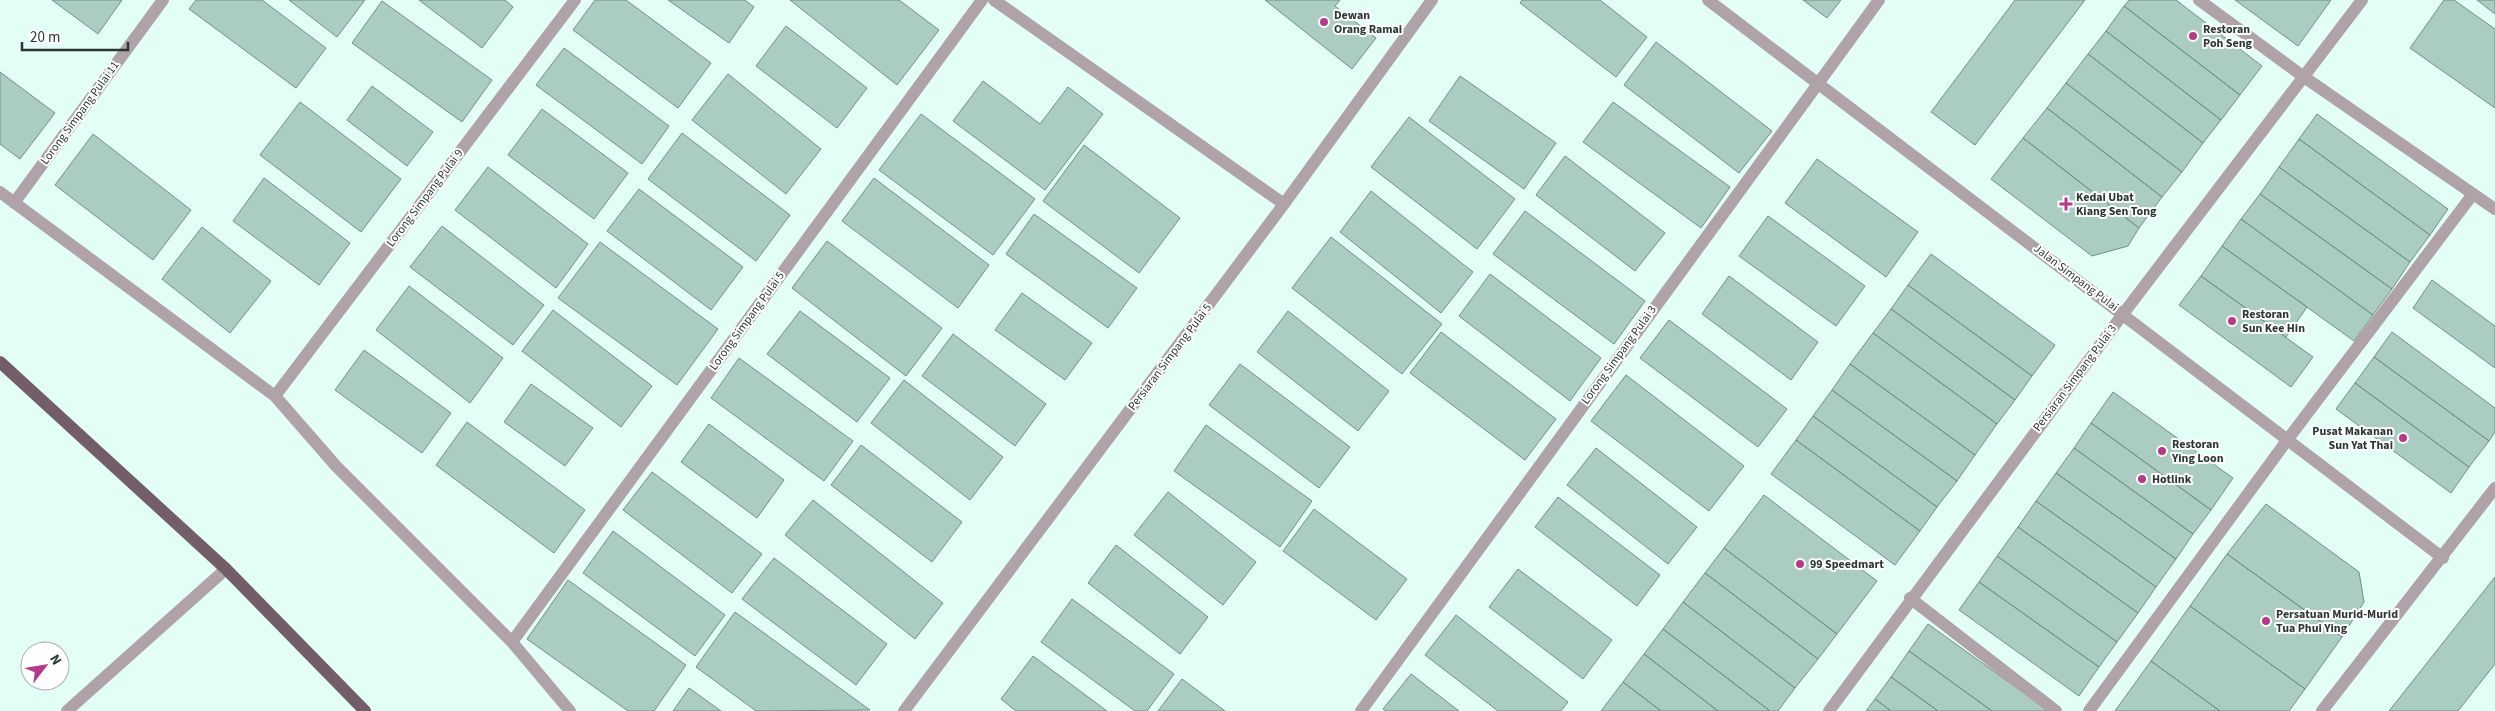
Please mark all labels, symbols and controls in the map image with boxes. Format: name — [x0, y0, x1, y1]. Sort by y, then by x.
place label: Dewan Orang Ramai — [1334, 7, 1402, 38]
marker: Dewan Orang Ramai — [1318, 16, 1330, 28]
scale bar — [22, 20, 129, 52]
place label: Restoran Poh Seng — [2203, 21, 2253, 52]
text: 20 m — [30, 27, 60, 48]
marker: Restoran Poh Seng — [2187, 30, 2199, 42]
street label: Lorong Simpang Pulai 11 — [37, 58, 123, 168]
street label: Lorong Simpang Pulai 9 — [383, 146, 467, 250]
place label: Kedai Ubat Kiang Sen Tong — [2076, 189, 2157, 220]
marker: Kedai Ubat Kiang Sen Tong — [2060, 198, 2072, 210]
street label: Jalan Simpang Pulai — [2030, 240, 2122, 316]
street label: Lorong Simpang Pulai 5 — [705, 268, 789, 374]
street label: Persiaran Simpang Pulai 5 — [1124, 300, 1216, 414]
street label: Lorong Simpang Pulai 3 — [1577, 302, 1661, 408]
place label: Restoran Sun Kee Hin — [2242, 306, 2305, 337]
marker: Restoran Sun Kee Hin — [2226, 315, 2238, 327]
street label: Persiaran Simpang Pulai 3 — [2029, 321, 2121, 435]
place label: Pusat Makanan Sun Yat Thai — [2312, 423, 2393, 454]
marker: Pusat Makanan Sun Yat Thai — [2397, 432, 2409, 444]
place label: Restoran Ying Loon — [2171, 436, 2224, 467]
marker: Restoran Ying Loon — [2156, 445, 2168, 457]
place label: Hotlink — [2152, 471, 2192, 488]
marker: Hotlink — [2136, 473, 2148, 485]
place label: 99 Speedmart — [1810, 556, 1884, 573]
marker: 99 Speedmart — [1794, 558, 1806, 570]
place label: Persatuan Murid-Murid Tua Phui Ying — [2276, 606, 2398, 637]
marker: Persatuan Murid-Murid Tua Phui Ying — [2260, 615, 2272, 627]
north arrow — [20, 641, 70, 691]
text: N — [44, 651, 66, 669]

